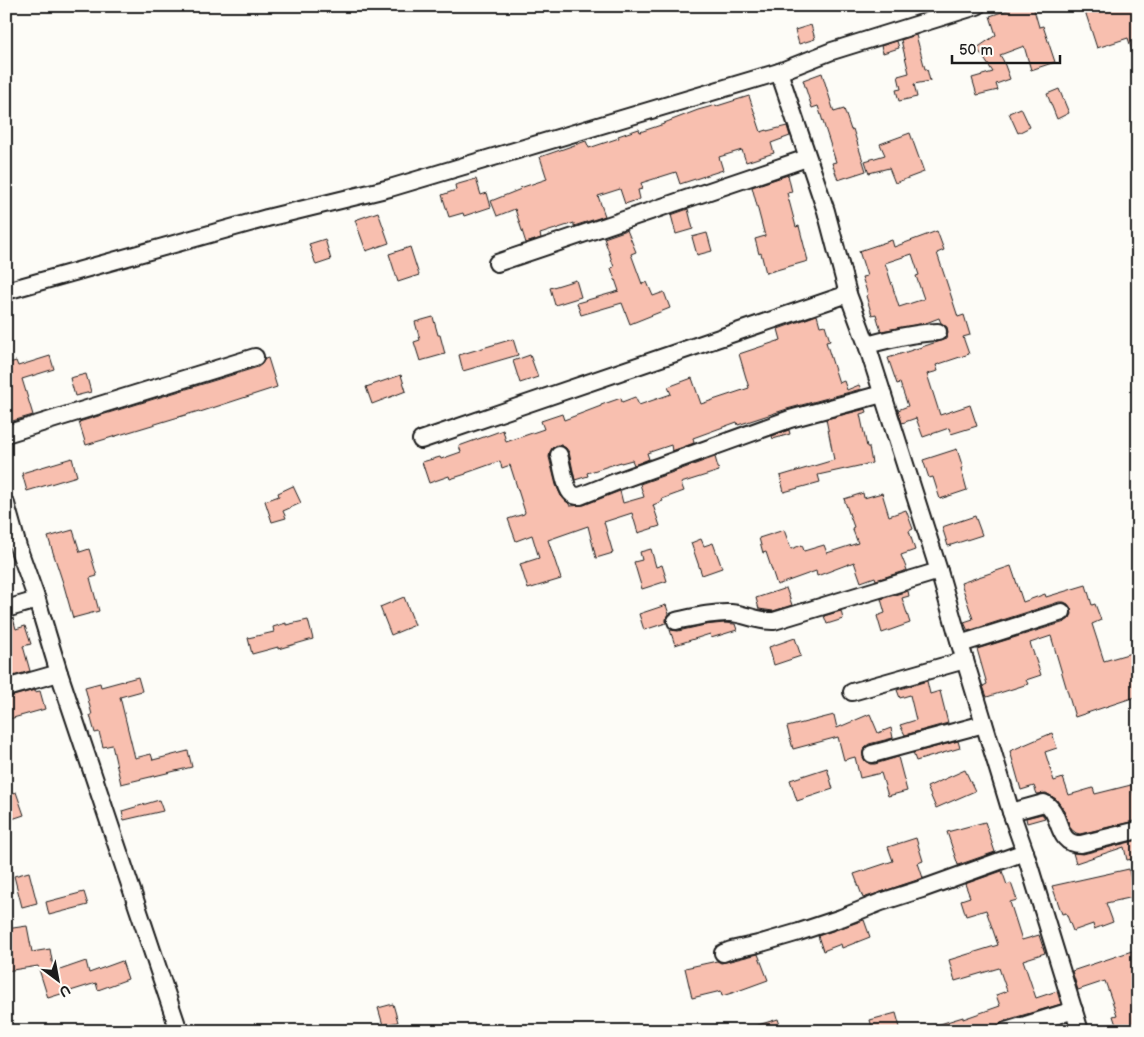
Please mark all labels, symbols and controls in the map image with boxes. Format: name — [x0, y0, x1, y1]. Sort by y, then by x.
scale bar — [952, 32, 1059, 64]
text: 50 m — [959, 41, 993, 60]
north arrow — [32, 954, 82, 1004]
text: U — [56, 981, 73, 1000]

